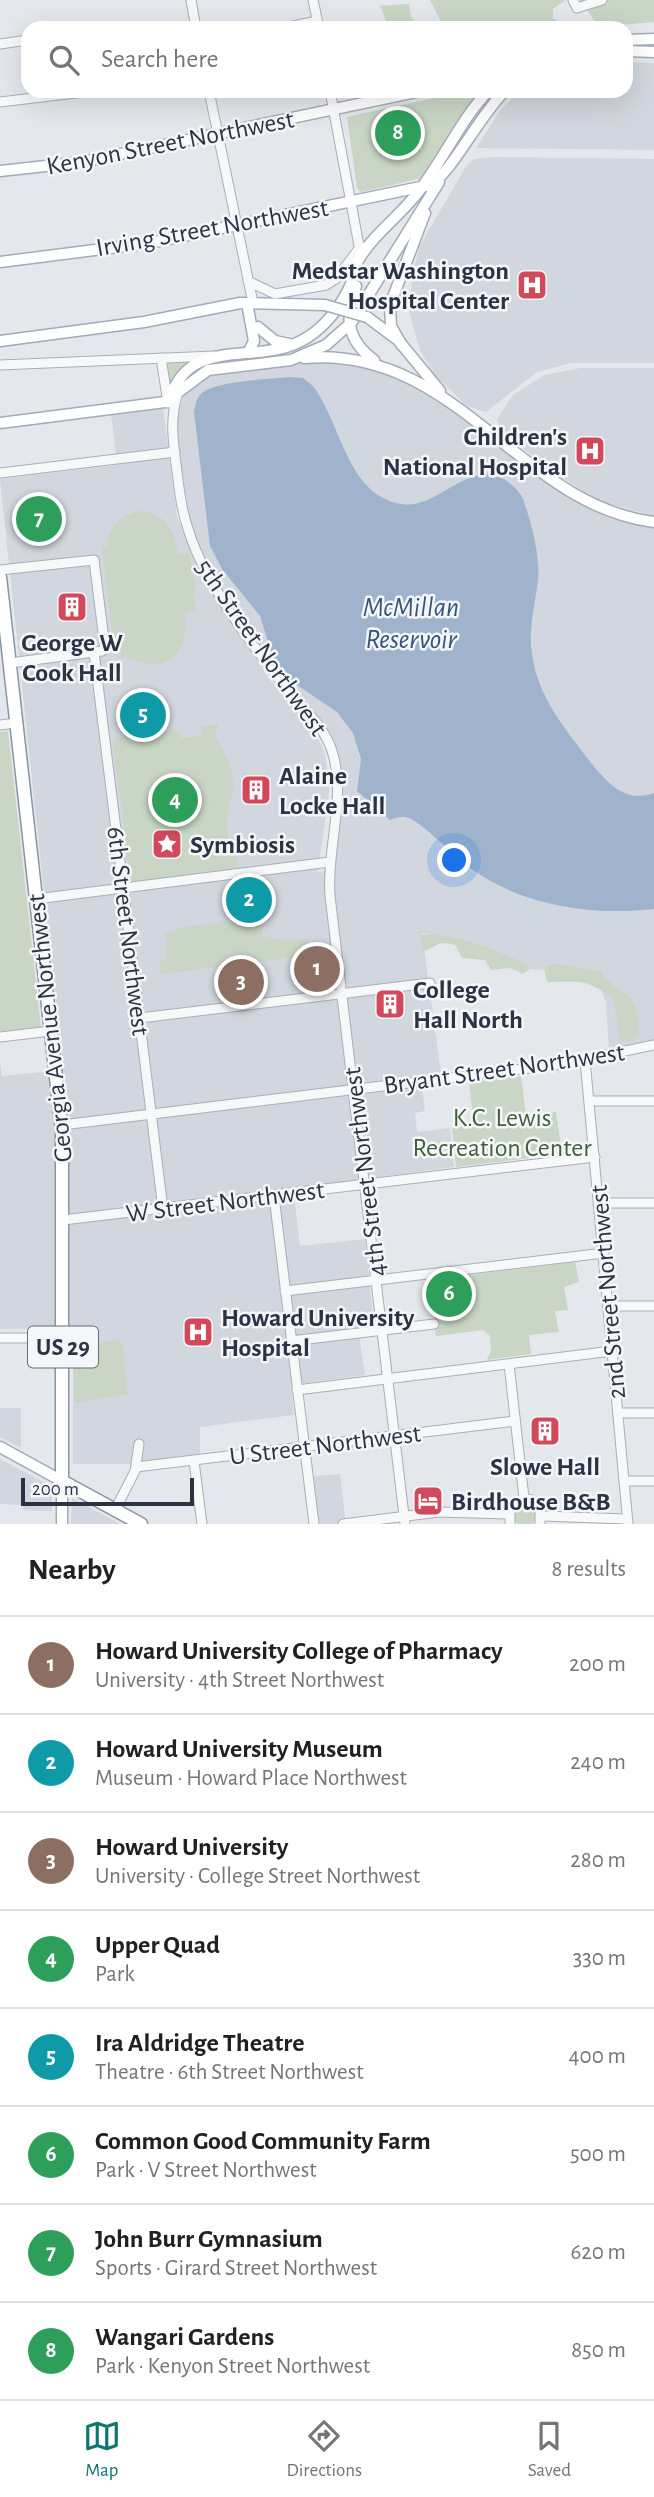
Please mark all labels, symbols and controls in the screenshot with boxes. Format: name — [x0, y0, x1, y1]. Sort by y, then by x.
search box — [21, 21, 633, 98]
icon: search — [45, 41, 83, 79]
text: Search here — [101, 46, 219, 72]
street label: Kenyon Street Northwest — [44, 106, 296, 180]
pin: 8 — [375, 107, 421, 159]
street label: Irving Street Northwest — [94, 195, 330, 261]
place label: Medstar Washington Hospital Center — [292, 258, 509, 314]
hospital icon: Medstar Washington Hospital Center — [515, 268, 549, 302]
place label: Children's National Hospital — [383, 424, 567, 480]
hospital icon: Children's National Hospital — [573, 434, 607, 468]
pin: 7 — [16, 493, 62, 545]
street label: 5th Street Northwest — [191, 555, 332, 741]
building icon: George W Cook Hall — [55, 590, 89, 624]
water label: McMillan Reservoir — [363, 594, 459, 654]
place label: George W Cook Hall — [21, 630, 123, 686]
pin: 5 — [120, 689, 166, 741]
place label: Alaine Locke Hall — [279, 763, 385, 819]
building icon: Alaine Locke Hall — [239, 773, 273, 807]
pin: 4 — [152, 774, 198, 826]
street label: 6th Street Northwest — [102, 825, 154, 1037]
place icon: Symbiosis — [150, 827, 184, 861]
place label: Symbiosis — [190, 832, 295, 858]
your location — [437, 843, 471, 877]
pin: 2 — [226, 874, 272, 926]
street label: Georgia Avenue Northwest — [23, 892, 77, 1163]
pin: 1 — [294, 943, 340, 995]
pin: 3 — [218, 956, 264, 1008]
place label: College Hall North — [413, 977, 523, 1033]
building icon: College Hall North — [373, 987, 407, 1021]
street label: Bryant Street Northwest — [382, 1039, 626, 1099]
street label: 4th Street Northwest — [339, 1066, 391, 1278]
park label: K.C. Lewis Recreation Center — [412, 1105, 592, 1161]
street label: W Street Northwest — [125, 1177, 326, 1227]
street label: 2nd Street Northwest — [586, 1184, 630, 1400]
pin: 6 — [426, 1268, 472, 1320]
place label: Howard University Hospital — [221, 1305, 415, 1361]
hospital icon: Howard University Hospital — [181, 1315, 215, 1349]
road number: US 29 — [28, 1326, 98, 1367]
building icon: Slowe Hall — [528, 1414, 562, 1448]
street label: U Street Northwest — [228, 1420, 422, 1470]
place label: Slowe Hall — [490, 1454, 600, 1480]
scale bar — [21, 1475, 194, 1507]
text: 200 m — [32, 1480, 79, 1499]
hotel icon: Birdhouse B&B — [411, 1484, 445, 1518]
place label: Birdhouse B&B — [451, 1489, 611, 1515]
text: Nearby — [28, 1555, 116, 1585]
text: 8 results — [552, 1558, 626, 1581]
text: Howard University College of Pharmacy — [95, 1638, 503, 1664]
text: 1 — [47, 1653, 55, 1676]
text: 200 m — [569, 1653, 626, 1676]
text: University · 4th Street Northwest — [95, 1669, 384, 1692]
text: Howard University Museum — [95, 1736, 383, 1762]
text: 2 — [46, 1751, 56, 1774]
text: 240 m — [570, 1751, 626, 1774]
text: Museum · Howard Place Northwest — [95, 1767, 407, 1790]
text: Howard University — [95, 1834, 288, 1860]
text: 3 — [46, 1849, 56, 1872]
text: 280 m — [570, 1849, 626, 1872]
text: University · College Street Northwest — [95, 1865, 420, 1888]
text: Upper Quad — [95, 1932, 220, 1958]
text: 4 — [45, 1947, 57, 1970]
text: 330 m — [573, 1947, 626, 1970]
text: Park — [95, 1963, 135, 1986]
text: Ira Aldridge Theatre — [95, 2030, 305, 2056]
text: 5 — [46, 2045, 56, 2068]
text: 400 m — [568, 2045, 626, 2068]
text: Theatre · 6th Street Northwest — [95, 2061, 364, 2084]
text: Common Good Community Farm — [95, 2128, 431, 2154]
text: 6 — [45, 2143, 57, 2166]
text: 500 m — [570, 2143, 626, 2166]
text: Park · V Street Northwest — [95, 2159, 317, 2182]
text: John Burr Gymnasium — [95, 2226, 323, 2252]
text: 7 — [46, 2241, 56, 2264]
text: 620 m — [570, 2241, 626, 2264]
text: Sports · Girard Street Northwest — [95, 2257, 377, 2280]
text: Wangari Gardens — [95, 2324, 274, 2350]
text: 8 — [45, 2339, 57, 2362]
text: 850 m — [571, 2339, 626, 2362]
text: Park · Kenyon Street Northwest — [95, 2355, 370, 2378]
tab: Map — [83, 2417, 121, 2482]
tab: Directions — [286, 2417, 362, 2482]
tab: Saved — [528, 2417, 571, 2482]

